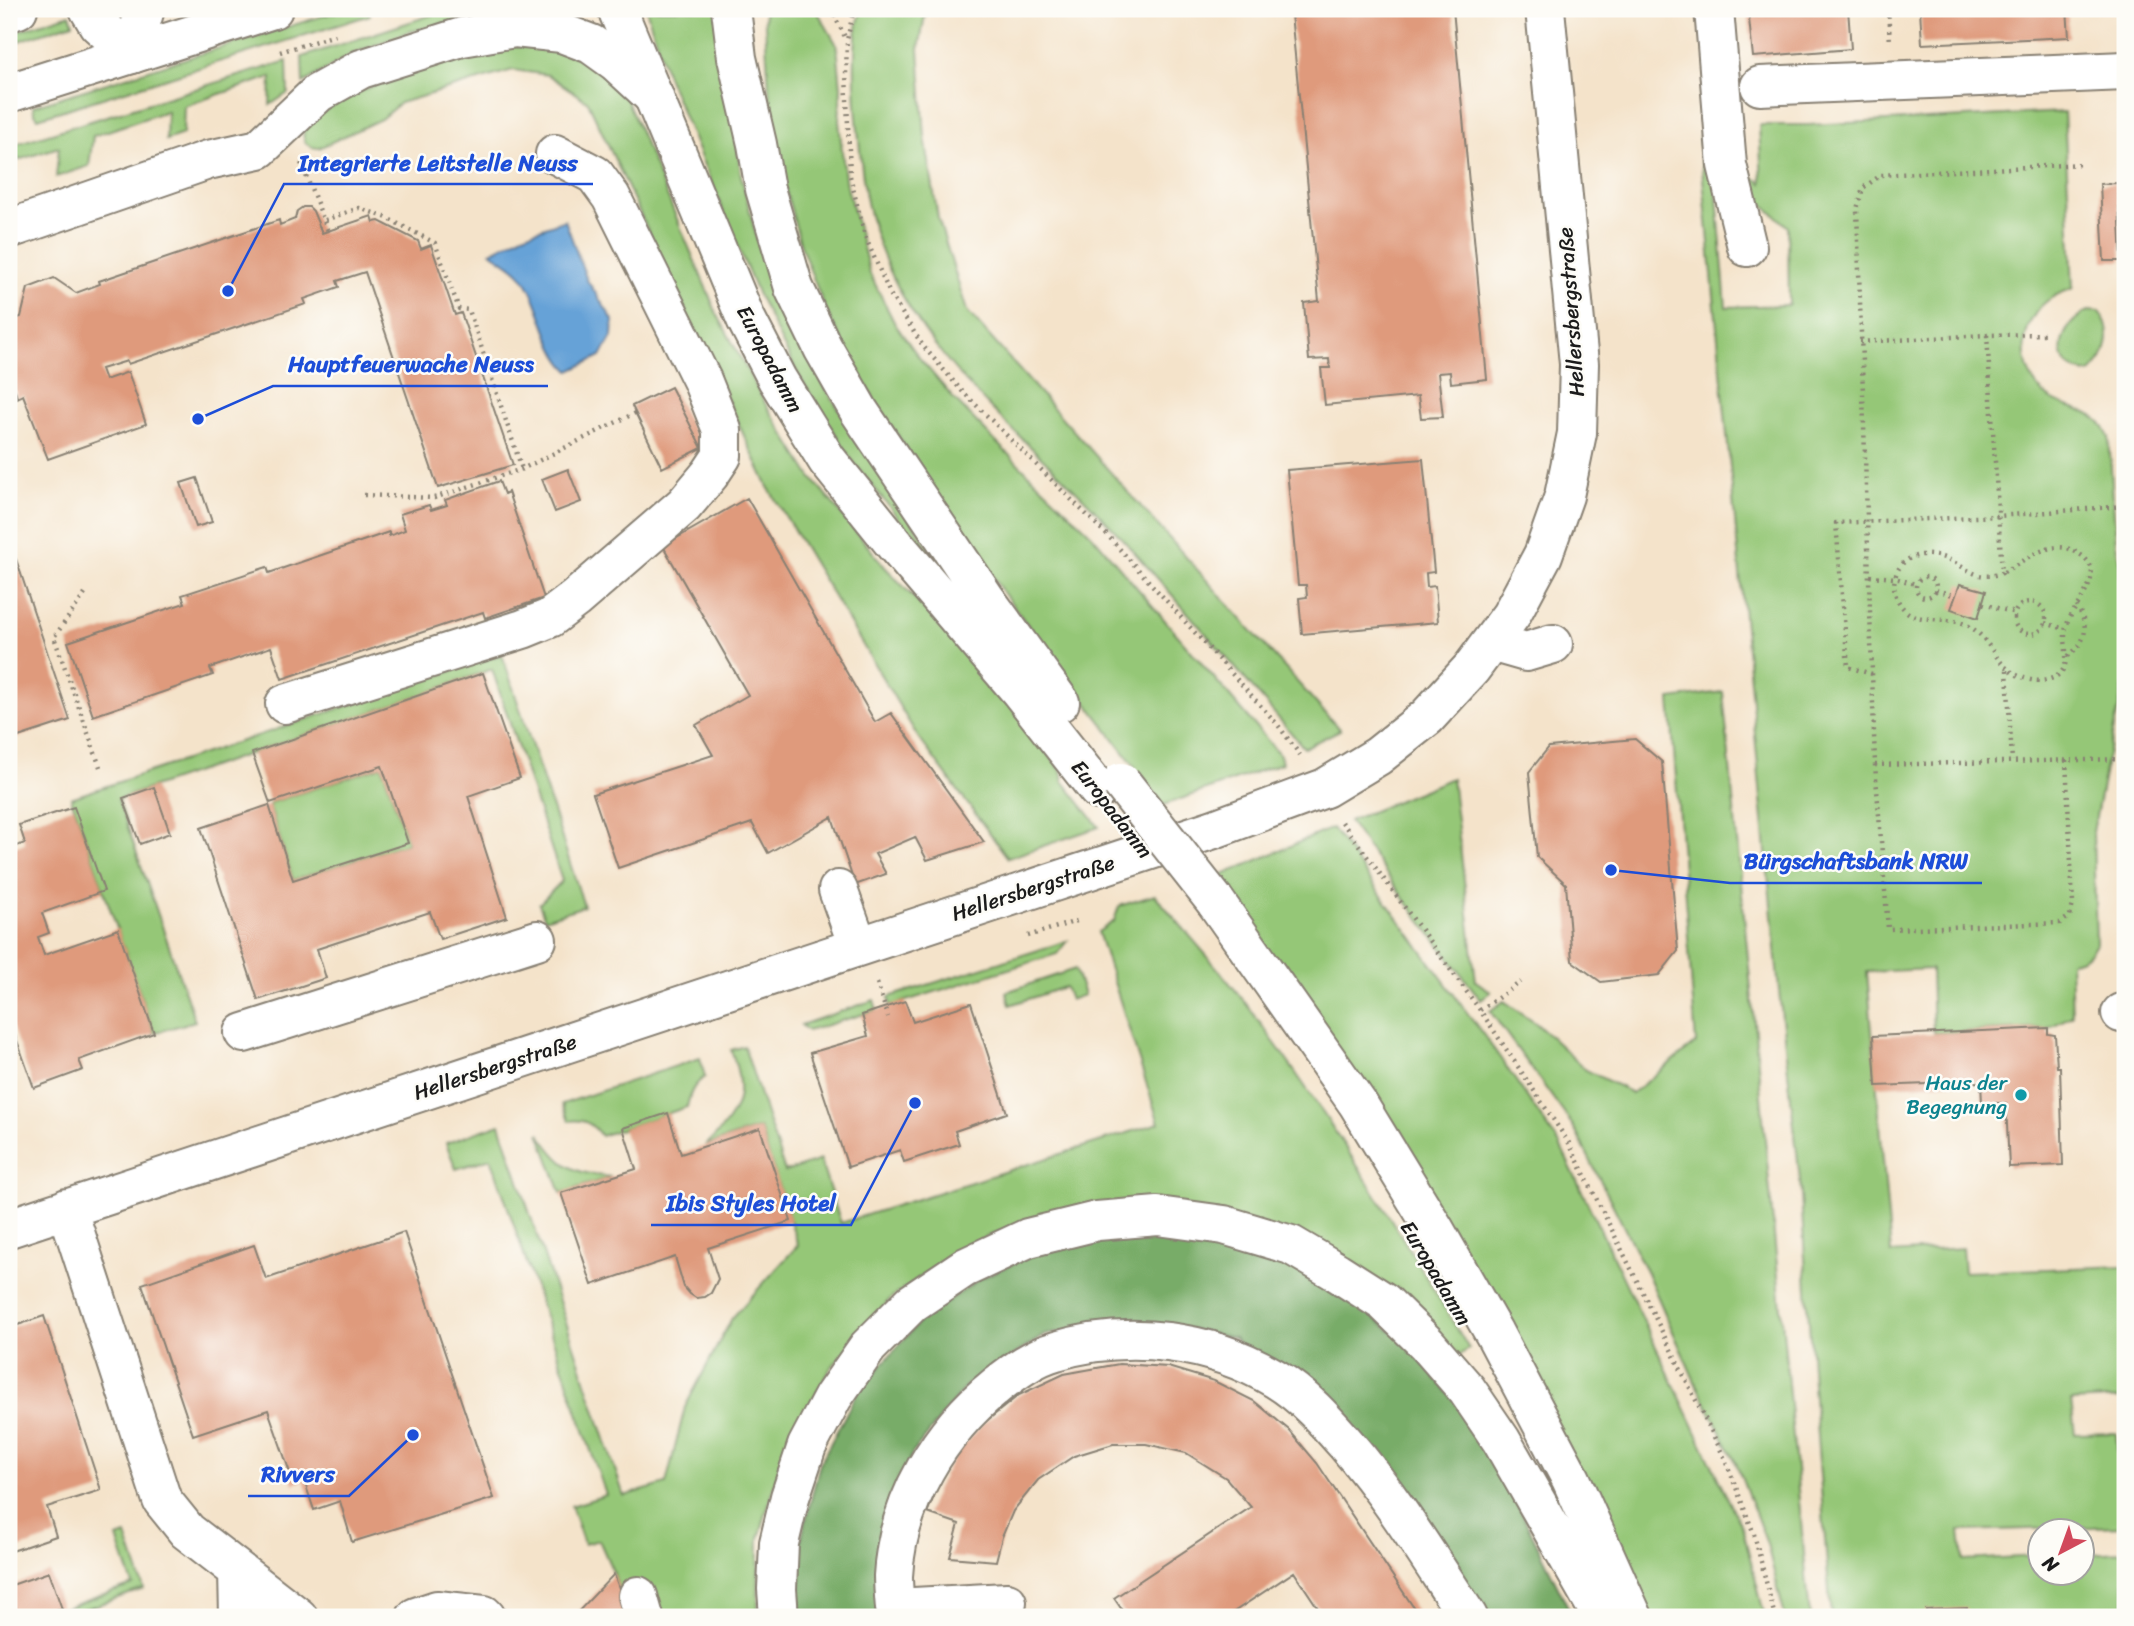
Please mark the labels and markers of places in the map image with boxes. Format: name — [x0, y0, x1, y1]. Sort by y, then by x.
callout: Integrierte Leitstelle Neuss — [284, 140, 593, 184]
callout: Hauptfeuerwache Neuss — [273, 342, 548, 386]
callout: Bürgschaftsbank NRW — [1730, 839, 1982, 883]
place label: Haus der Begegnung — [1906, 1064, 2008, 1126]
marker: Haus der Begegnung — [2013, 1087, 2029, 1103]
callout: Ibis Styles Hotel — [651, 1181, 851, 1225]
callout: Rivvers — [248, 1452, 349, 1496]

